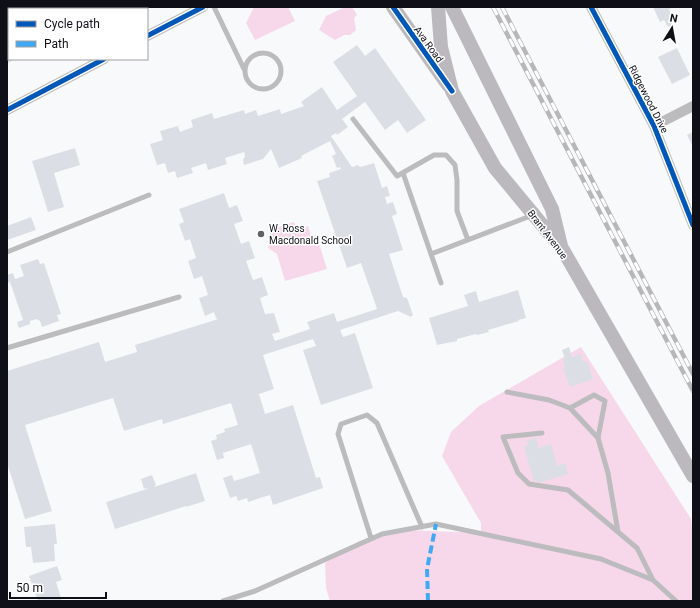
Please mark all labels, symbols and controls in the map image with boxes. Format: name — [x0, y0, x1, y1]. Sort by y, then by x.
legend — [8, 8, 148, 60]
north arrow — [652, 8, 692, 48]
text: N — [669, 12, 679, 26]
text: Cycle path — [44, 17, 100, 31]
street label: Ava Road — [412, 24, 445, 64]
text: Path — [44, 37, 69, 51]
street label: Ridgewood Drive — [627, 63, 670, 135]
street label: Brant Avenue — [526, 207, 570, 261]
place label: W. Ross Macdonald School — [269, 223, 352, 246]
marker: W. Ross Macdonald School — [256, 229, 266, 239]
scale bar — [10, 574, 106, 600]
text: 50 m — [16, 581, 43, 595]

